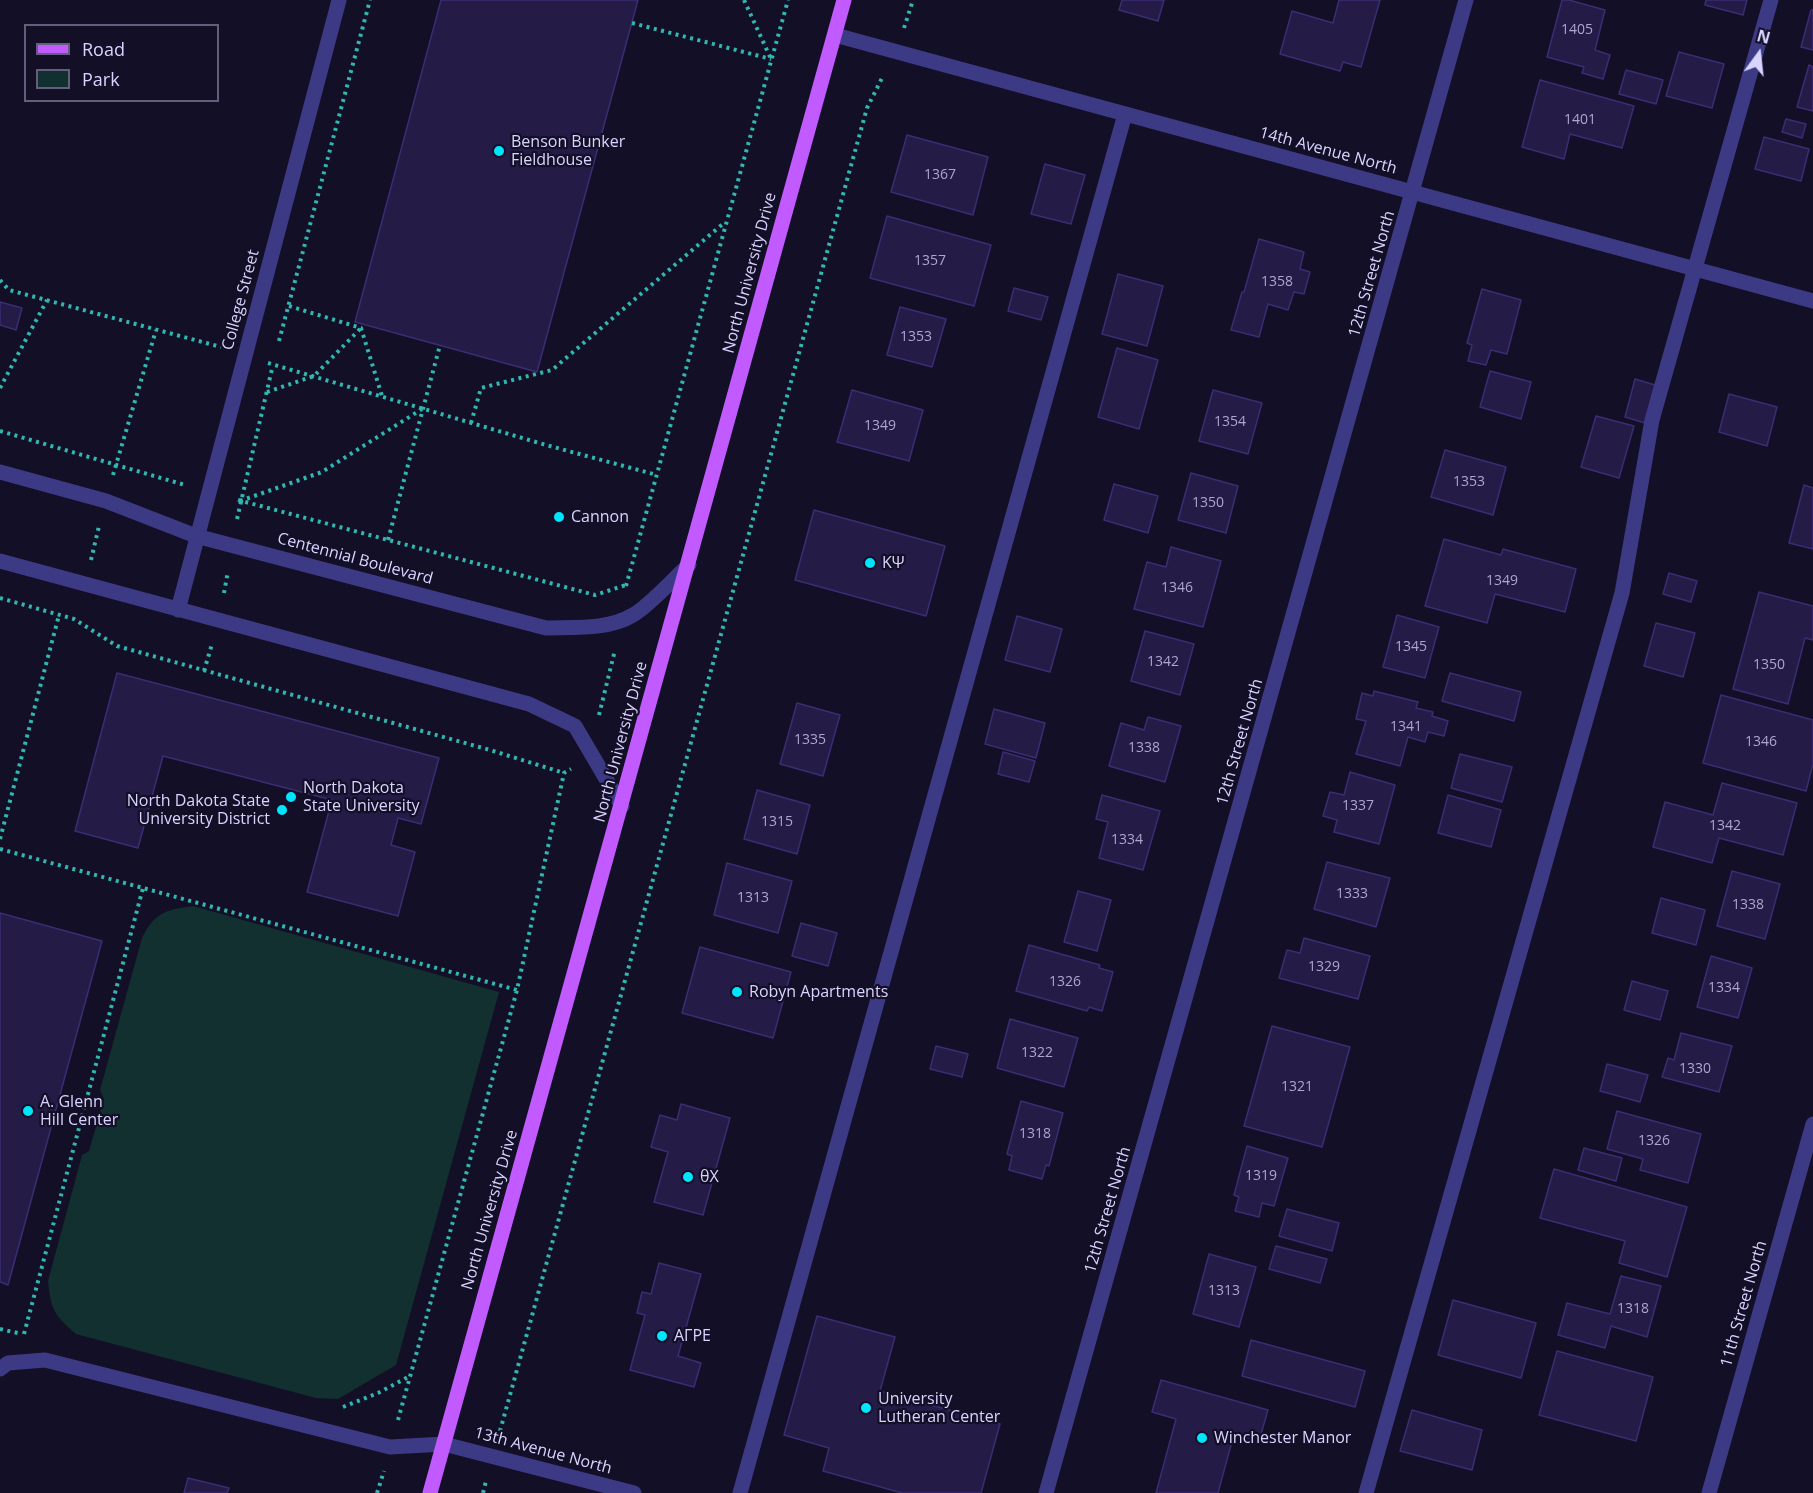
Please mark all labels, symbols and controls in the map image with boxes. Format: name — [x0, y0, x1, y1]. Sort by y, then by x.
house number: 1405 — [1561, 22, 1593, 38]
legend — [24, 24, 219, 102]
north arrow — [1729, 24, 1789, 84]
text: N — [1755, 24, 1773, 49]
text: Road — [82, 37, 125, 61]
text: Park — [82, 67, 120, 91]
house number: 1401 — [1564, 112, 1596, 128]
street label: 14th Avenue North — [1257, 123, 1399, 179]
place label: Benson Bunker Fieldhouse — [511, 132, 625, 170]
marker: Benson Bunker Fieldhouse — [492, 144, 506, 158]
house number: 1367 — [924, 167, 956, 183]
street label: North University Drive — [719, 191, 781, 355]
street label: 12th Street North — [1345, 209, 1399, 339]
street label: College Street — [218, 248, 264, 352]
house number: 1357 — [914, 253, 946, 269]
house number: 1358 — [1261, 274, 1293, 290]
house number: 1353 — [900, 329, 932, 345]
house number: 1354 — [1214, 414, 1246, 430]
house number: 1349 — [864, 418, 896, 434]
house number: 1353 — [1453, 474, 1485, 490]
house number: 1350 — [1192, 495, 1224, 511]
place label: Cannon — [571, 507, 629, 527]
marker: Cannon — [552, 510, 566, 524]
street label: Centennial Boulevard — [275, 529, 435, 589]
place label: ΚΨ — [882, 553, 905, 573]
marker: ΚΨ — [863, 556, 877, 570]
house number: 1349 — [1486, 573, 1518, 589]
house number: 1346 — [1161, 580, 1193, 596]
house number: 1345 — [1395, 639, 1427, 655]
house number: 1342 — [1147, 654, 1179, 670]
house number: 1350 — [1753, 657, 1785, 673]
street label: North University Drive — [590, 660, 652, 824]
street label: 12th Street North — [1213, 677, 1267, 807]
house number: 1341 — [1390, 719, 1422, 735]
house number: 1335 — [794, 732, 826, 748]
house number: 1346 — [1745, 734, 1777, 750]
house number: 1338 — [1128, 740, 1160, 756]
place label: North Dakota State University — [303, 778, 420, 816]
marker: North Dakota State University — [284, 790, 298, 804]
place label: North Dakota State University District — [127, 791, 270, 829]
house number: 1337 — [1342, 798, 1374, 814]
marker: North Dakota State University District — [275, 803, 289, 817]
house number: 1315 — [761, 814, 793, 830]
house number: 1342 — [1709, 818, 1741, 834]
house number: 1334 — [1111, 832, 1143, 848]
house number: 1333 — [1336, 886, 1368, 902]
house number: 1313 — [737, 890, 769, 906]
house number: 1338 — [1732, 897, 1764, 913]
house number: 1329 — [1308, 959, 1340, 975]
house number: 1326 — [1049, 974, 1081, 990]
house number: 1334 — [1708, 980, 1740, 996]
place label: Robyn Apartments — [749, 982, 888, 1002]
marker: Robyn Apartments — [730, 985, 744, 999]
house number: 1322 — [1021, 1045, 1053, 1061]
house number: 1330 — [1679, 1061, 1711, 1077]
house number: 1321 — [1281, 1079, 1313, 1095]
place label: A. Glenn Hill Center — [40, 1092, 118, 1130]
marker: A. Glenn Hill Center — [21, 1104, 35, 1118]
house number: 1318 — [1019, 1126, 1051, 1142]
street label: North University Drive — [458, 1128, 522, 1292]
house number: 1326 — [1638, 1133, 1670, 1149]
street label: 12th Street North — [1081, 1145, 1135, 1275]
place label: θΧ — [700, 1167, 719, 1187]
house number: 1319 — [1245, 1168, 1277, 1184]
marker: θΧ — [681, 1170, 695, 1184]
street label: 11th Street North — [1717, 1239, 1771, 1369]
house number: 1313 — [1208, 1283, 1240, 1299]
house number: 1318 — [1617, 1301, 1649, 1317]
place label: ΑΓΡΕ — [674, 1326, 711, 1346]
marker: ΑΓΡΕ — [655, 1329, 669, 1343]
place label: University Lutheran Center — [878, 1389, 1000, 1427]
marker: University Lutheran Center — [859, 1401, 873, 1415]
street label: 13th Avenue North — [472, 1423, 614, 1479]
place label: Winchester Manor — [1214, 1428, 1351, 1448]
marker: Winchester Manor — [1195, 1431, 1209, 1445]

